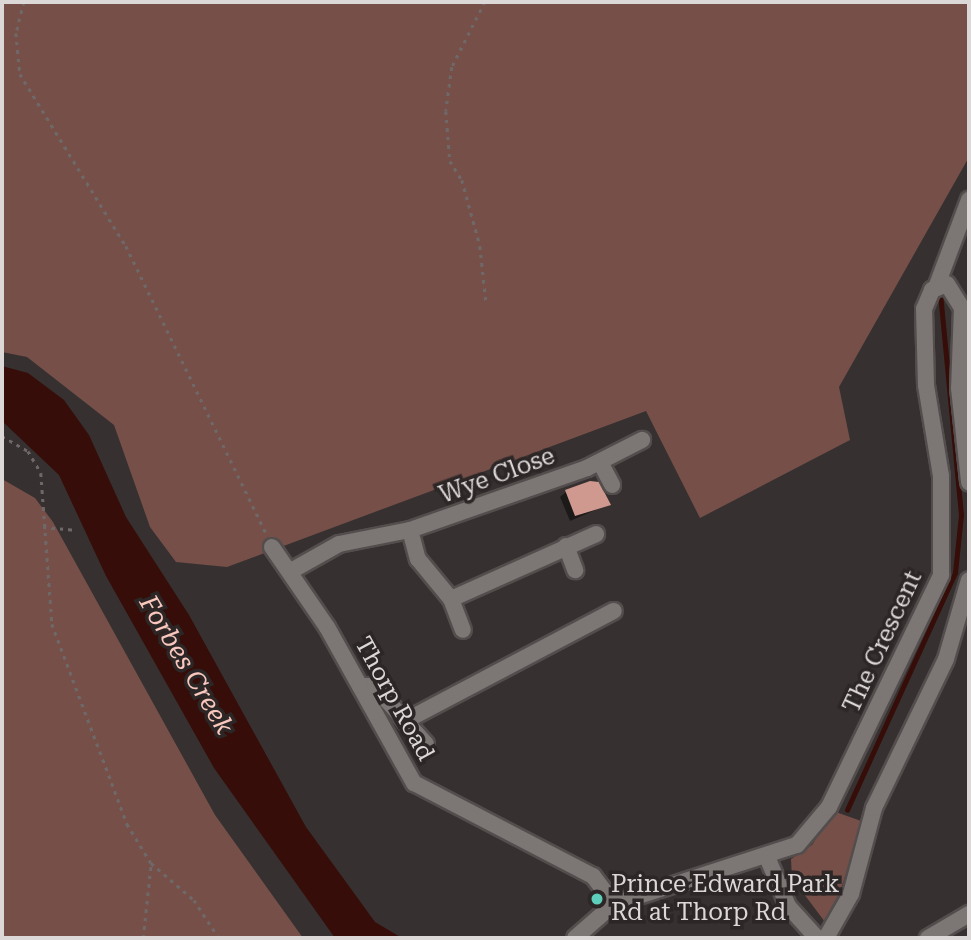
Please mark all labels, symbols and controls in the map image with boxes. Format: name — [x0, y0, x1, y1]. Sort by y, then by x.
street label: Wye Close — [435, 442, 559, 510]
street label: The Crescent — [838, 566, 928, 718]
water label: Forbes Creek — [132, 590, 240, 740]
street label: Thorp Road — [348, 632, 440, 766]
place label: Prince Edward Park Rd at Thorp Rd — [611, 871, 840, 927]
marker: Prince Edward Park Rd at Thorp Rd — [589, 891, 605, 907]

